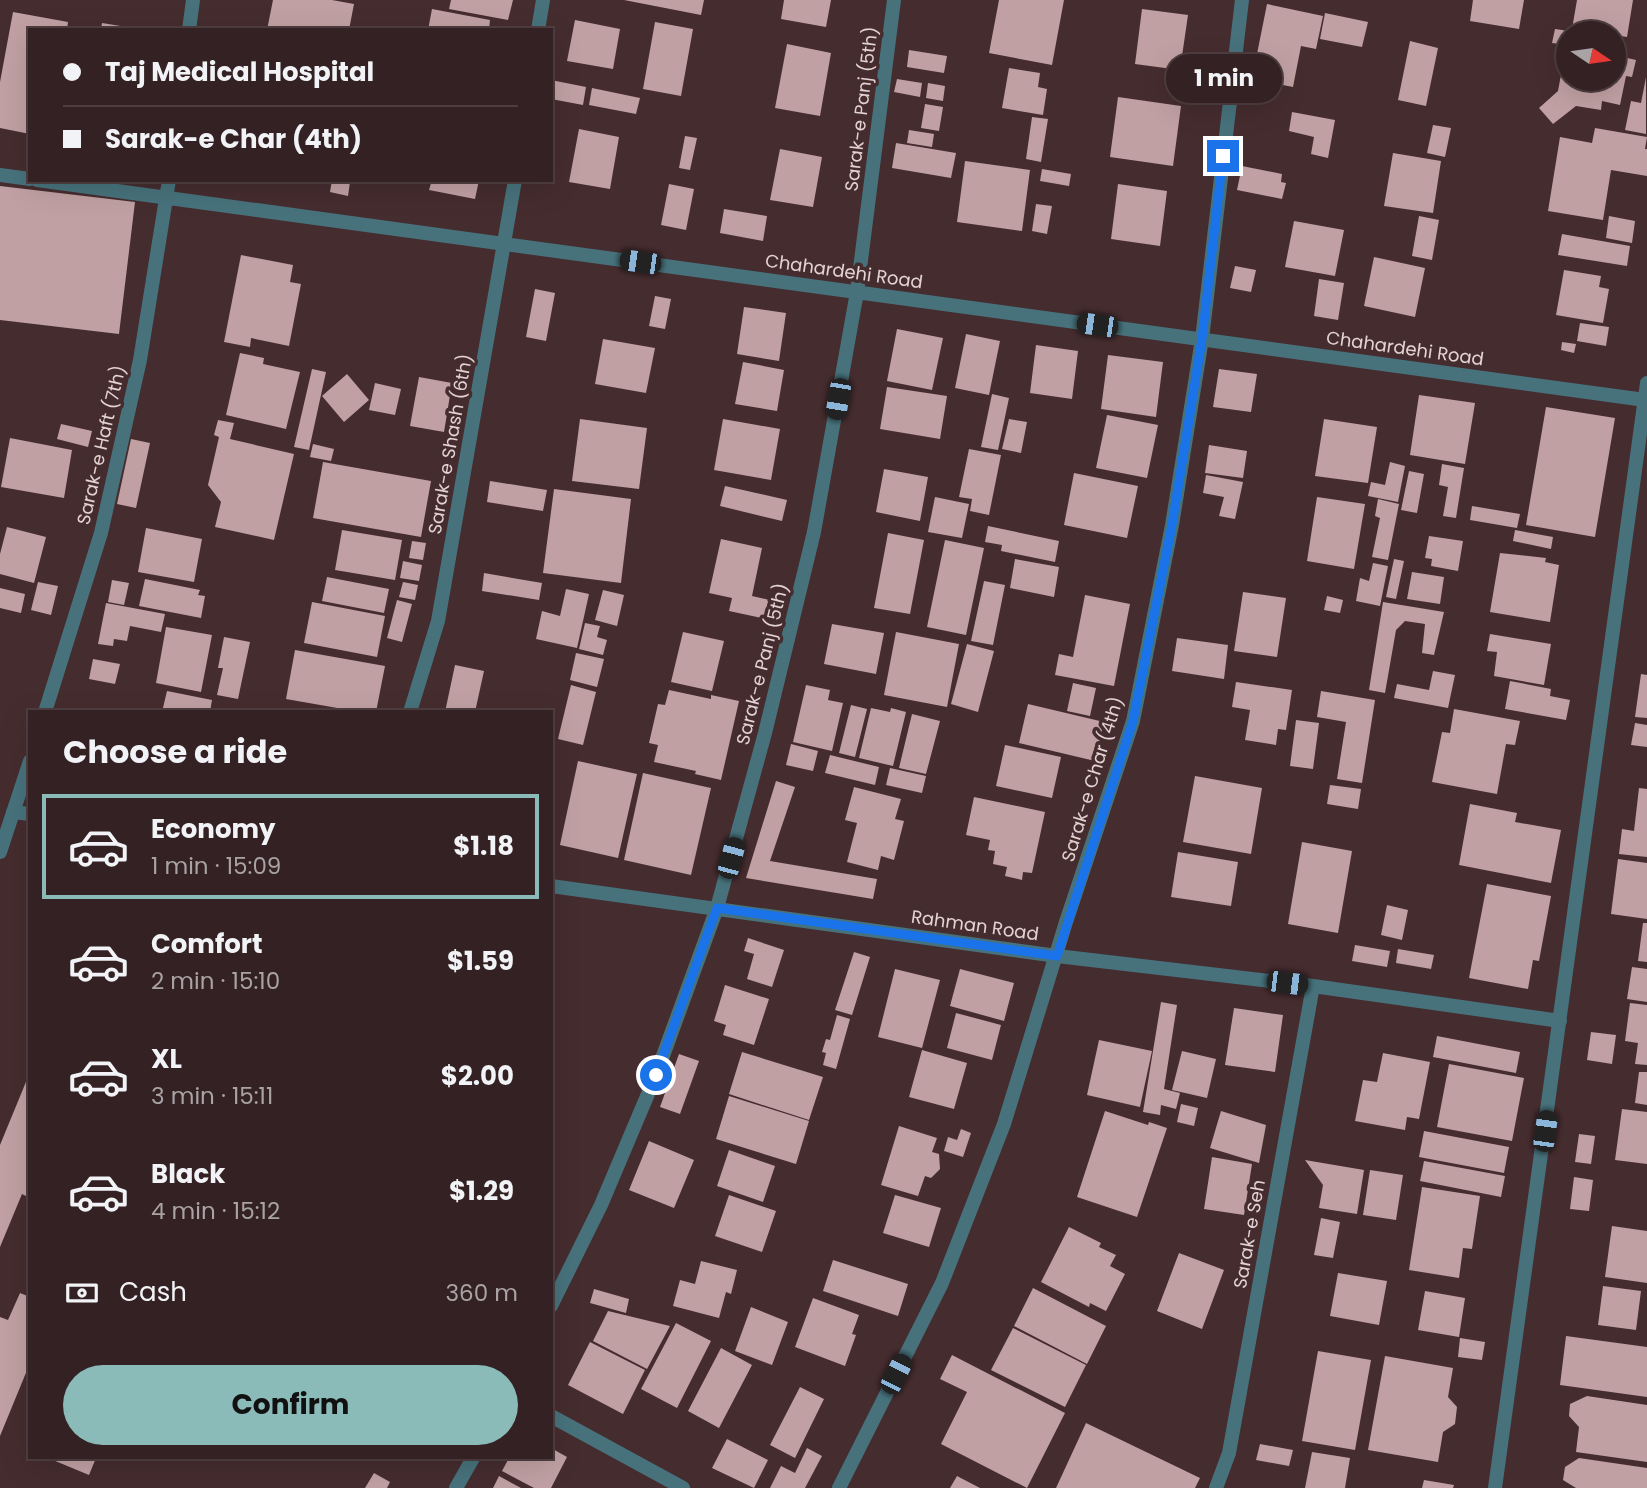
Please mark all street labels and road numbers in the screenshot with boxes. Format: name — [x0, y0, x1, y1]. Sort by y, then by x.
street label: Sarak-e Panj (5th) — [838, 25, 884, 193]
street label: Chahardehi Road — [764, 248, 924, 294]
street label: Chahardehi Road — [1325, 325, 1485, 371]
street label: Sarak-e Shash (6th) — [422, 352, 478, 536]
street label: Sarak-e Haft (7th) — [70, 363, 132, 527]
street label: Sarak-e Panj (5th) — [730, 581, 794, 747]
street label: Sarak-e Char (4th) — [1055, 693, 1129, 865]
street label: Rahman Road — [910, 904, 1040, 946]
street label: Sarak-e Seh — [1227, 1178, 1271, 1290]

